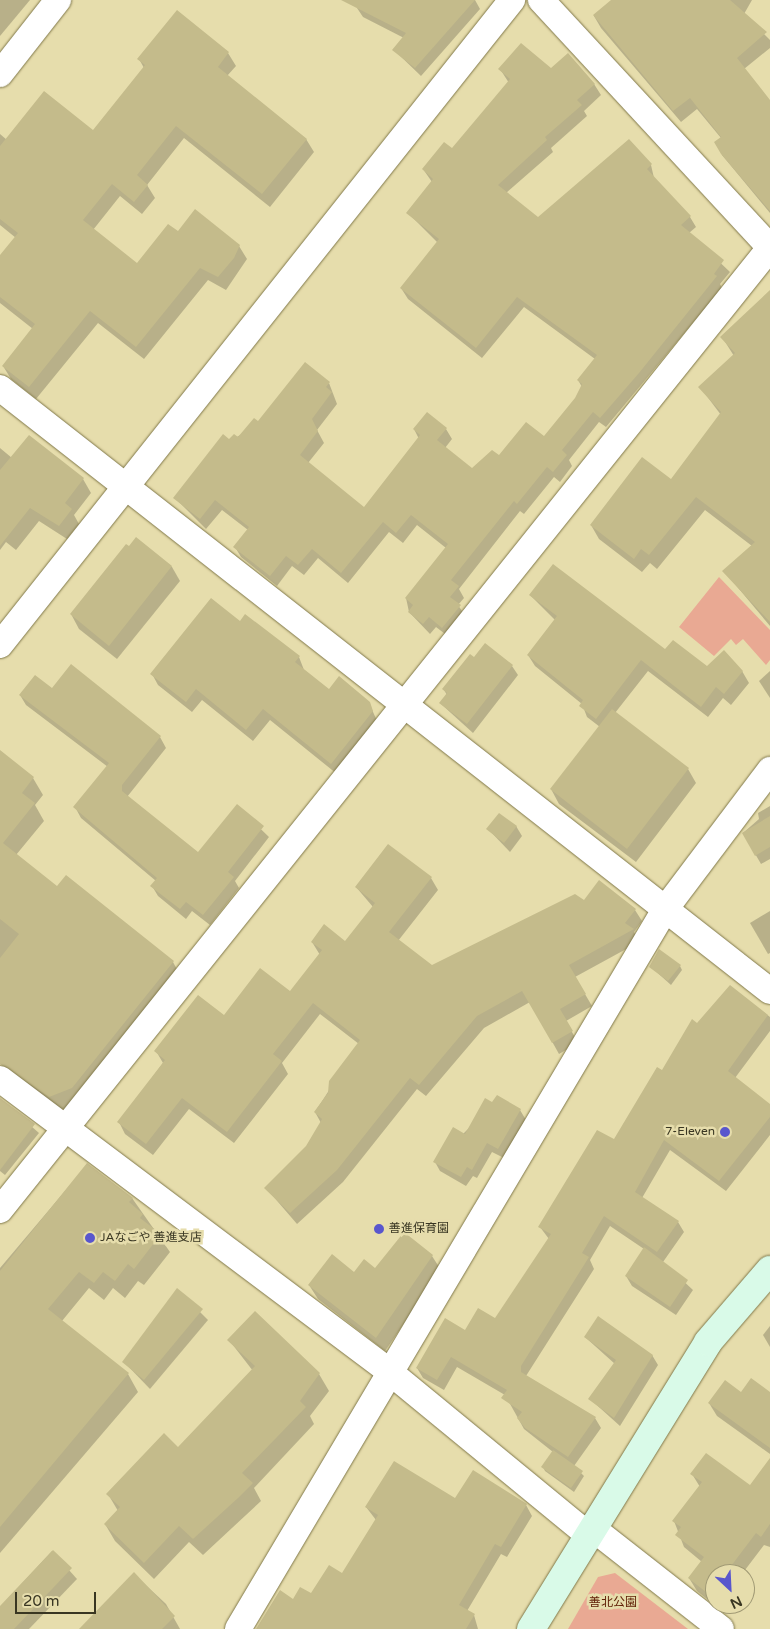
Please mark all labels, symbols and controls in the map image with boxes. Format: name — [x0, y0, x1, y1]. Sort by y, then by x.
place label: 7-Eleven — [665, 1125, 715, 1139]
marker: 7-Eleven — [719, 1126, 731, 1138]
place label: 善進保育園 — [389, 1222, 449, 1236]
marker: 善進保育園 — [373, 1223, 385, 1235]
place label: JAなごや 善進支店 — [100, 1231, 202, 1245]
marker: JAなごや 善進支店 — [84, 1232, 96, 1244]
north arrow — [705, 1564, 755, 1614]
scale bar — [18, 1582, 99, 1614]
text: 20 m — [23, 1592, 60, 1610]
text: N — [727, 1592, 745, 1612]
park label: 善北公園 — [589, 1596, 637, 1610]

